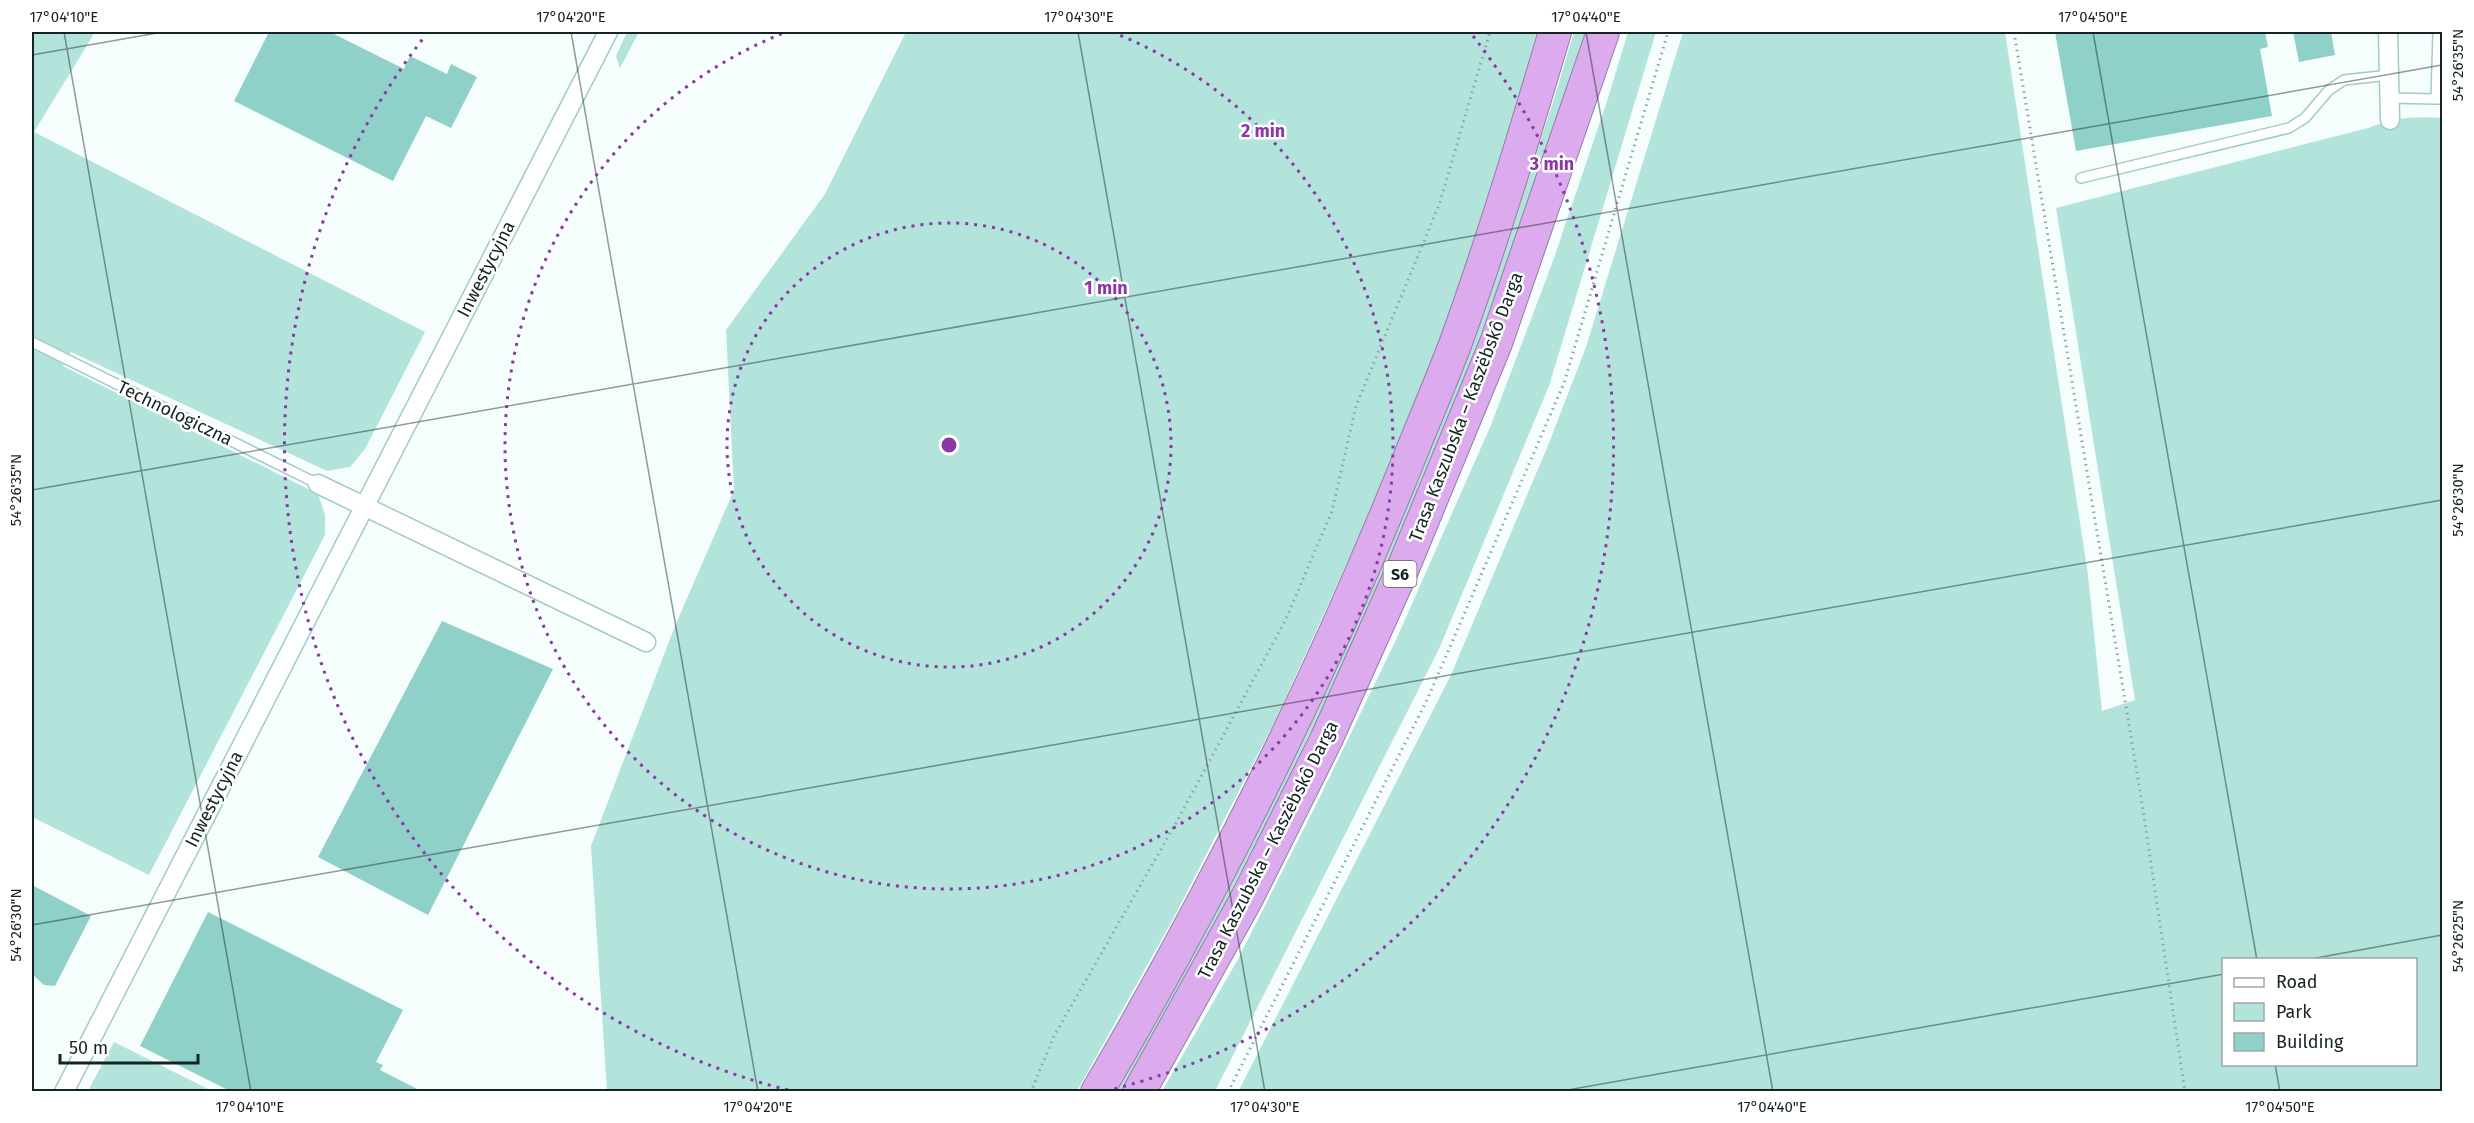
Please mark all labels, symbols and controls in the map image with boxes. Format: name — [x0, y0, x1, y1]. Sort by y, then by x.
text: 17°04'10"E — [30, 8, 98, 26]
text: 17°04'20"E — [536, 8, 606, 26]
text: 17°04'30"E — [1044, 8, 1114, 26]
text: 17°04'40"E — [1551, 8, 1621, 26]
text: 17°04'50"E — [2058, 8, 2128, 26]
text: 54°26'35"N — [2449, 29, 2467, 101]
text: 2 min — [1241, 120, 1285, 142]
text: 3 min — [1529, 153, 1574, 175]
street label: Inwestycyjna — [452, 217, 520, 321]
street label: Trasa Kaszubska – Kaszëbskô Darga — [1404, 269, 1528, 545]
text: 1 min — [1084, 277, 1128, 299]
street label: Technologiczna — [114, 376, 236, 450]
centre of rings — [939, 435, 959, 455]
text: 54°26'35"N — [7, 454, 25, 526]
text: 54°26'30"N — [2449, 463, 2467, 537]
road number: S6 — [1384, 561, 1416, 587]
street label: Trasa Kaszubska – Kaszëbskô Darga — [1193, 717, 1343, 983]
street label: Inwestycyjna — [180, 747, 248, 851]
text: 54°26'30"N — [7, 888, 25, 962]
text: 54°26'25"N — [2449, 900, 2467, 972]
legend — [2222, 958, 2417, 1066]
text: Road — [2276, 971, 2318, 993]
text: Park — [2276, 1001, 2312, 1023]
scale bar — [60, 1027, 198, 1065]
text: Building — [2276, 1031, 2344, 1053]
text: 50 m — [69, 1037, 108, 1059]
text: 17°04'10"E — [216, 1098, 284, 1116]
text: 17°04'20"E — [723, 1098, 793, 1116]
text: 17°04'30"E — [1230, 1098, 1300, 1116]
text: 17°04'40"E — [1737, 1098, 1807, 1116]
text: 17°04'50"E — [2245, 1098, 2315, 1116]

